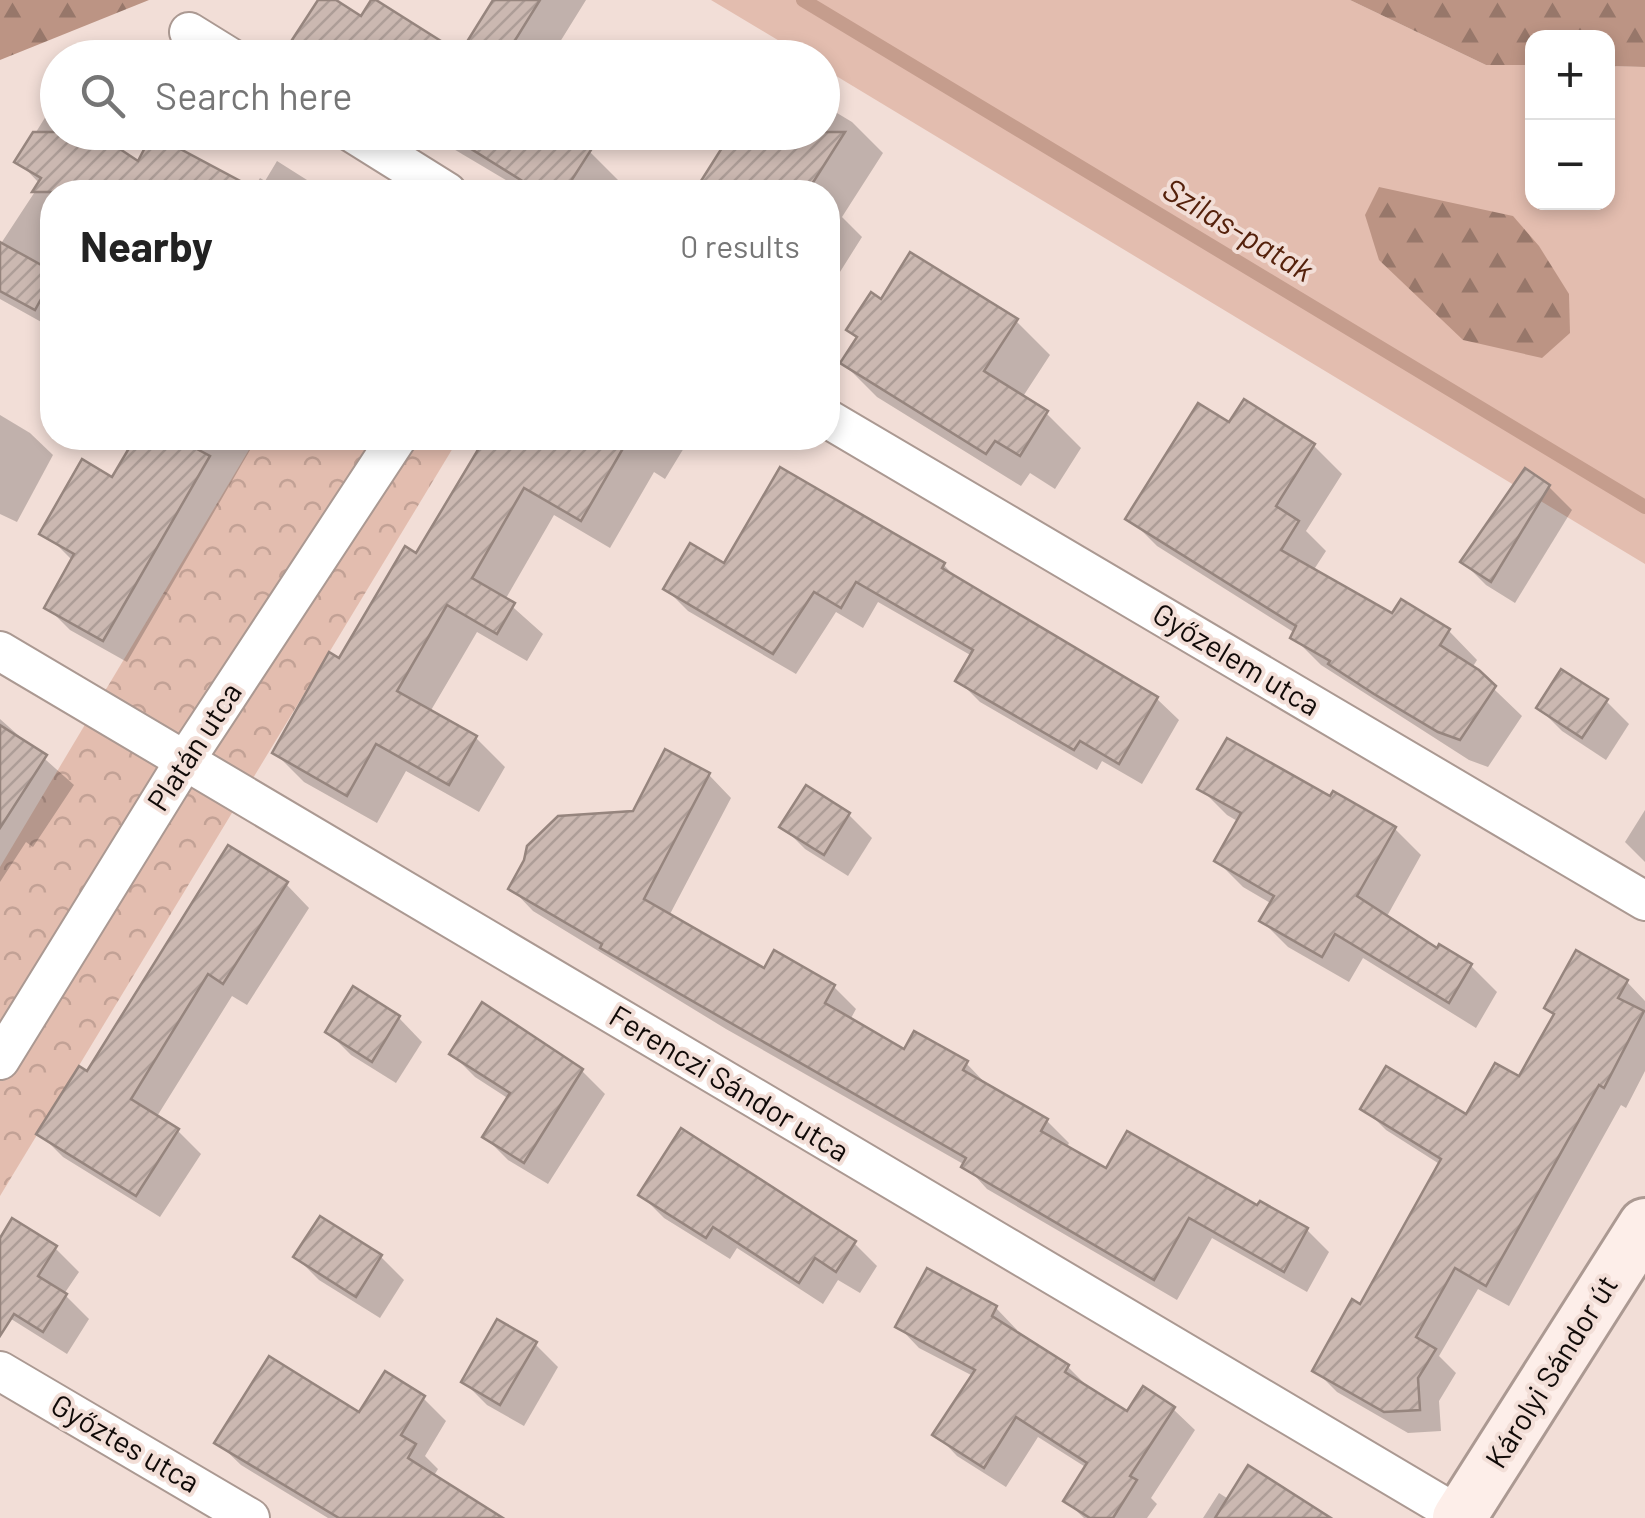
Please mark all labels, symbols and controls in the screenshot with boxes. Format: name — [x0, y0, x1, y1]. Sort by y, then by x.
map controls — [1525, 30, 1615, 210]
button: + — [1525, 30, 1615, 120]
search box — [40, 40, 840, 150]
icon: search — [75, 68, 130, 123]
text: Search here — [155, 72, 353, 118]
button: − — [1525, 120, 1615, 210]
water label: Szilas-patak — [1157, 169, 1322, 288]
text: Nearby — [80, 220, 213, 270]
text: 0 results — [680, 226, 800, 264]
street label: Győzelem utca — [1147, 594, 1327, 722]
street label: Platán utca — [139, 675, 248, 817]
street label: Ferenczi Sándor utca — [604, 997, 856, 1168]
street label: Károlyi Sándor út — [1477, 1268, 1624, 1474]
street label: Győztes utca — [45, 1385, 207, 1499]

